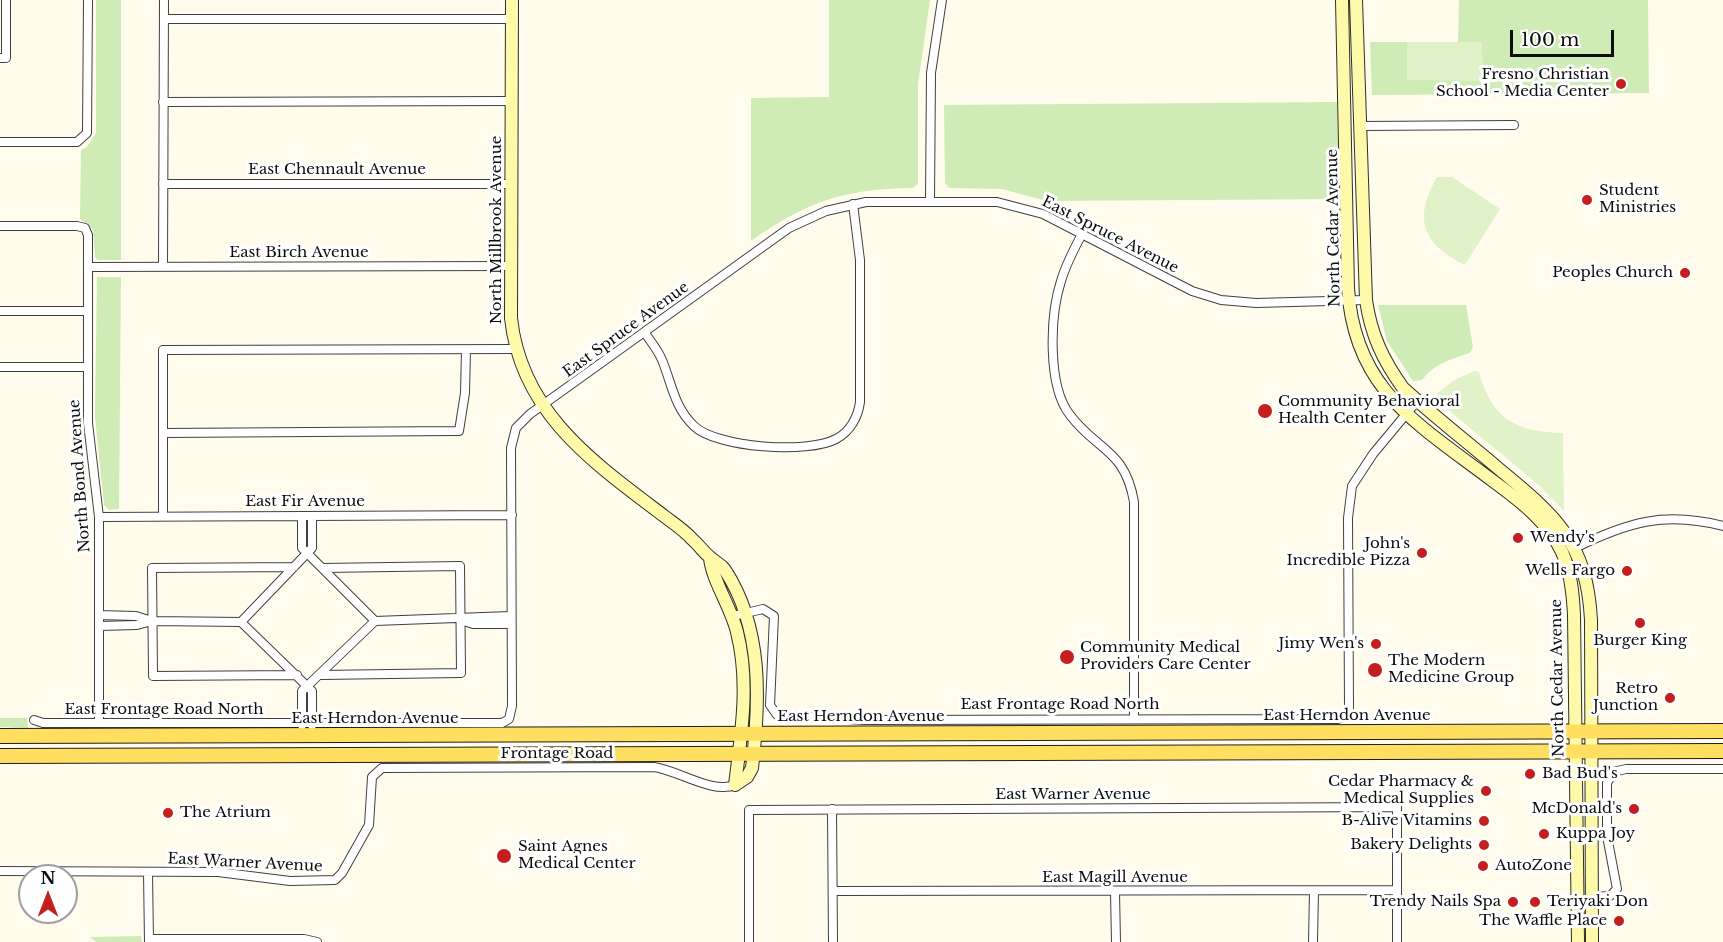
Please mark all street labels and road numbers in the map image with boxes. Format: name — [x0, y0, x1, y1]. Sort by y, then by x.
street label: North Millbrook Avenue — [488, 136, 506, 324]
street label: North Cedar Avenue — [1324, 149, 1344, 307]
street label: East Chennault Avenue — [248, 161, 426, 179]
street label: East Spruce Avenue — [1039, 193, 1181, 277]
street label: East Birch Avenue — [229, 244, 369, 262]
street label: East Spruce Avenue — [560, 278, 692, 382]
street label: North Bond Avenue — [66, 399, 94, 553]
street label: East Fir Avenue — [245, 493, 365, 511]
street label: North Cedar Avenue — [1548, 599, 1568, 757]
street label: East Frontage Road North — [960, 696, 1160, 714]
street label: East Frontage Road North — [64, 701, 264, 719]
street label: East Herndon Avenue — [1263, 707, 1431, 725]
street label: East Herndon Avenue — [777, 708, 945, 726]
street label: East Herndon Avenue — [291, 710, 459, 728]
street label: Frontage Road — [501, 745, 613, 763]
street label: East Warner Avenue — [995, 786, 1151, 804]
street label: East Warner Avenue — [167, 850, 323, 876]
street label: East Magill Avenue — [1042, 869, 1188, 887]

